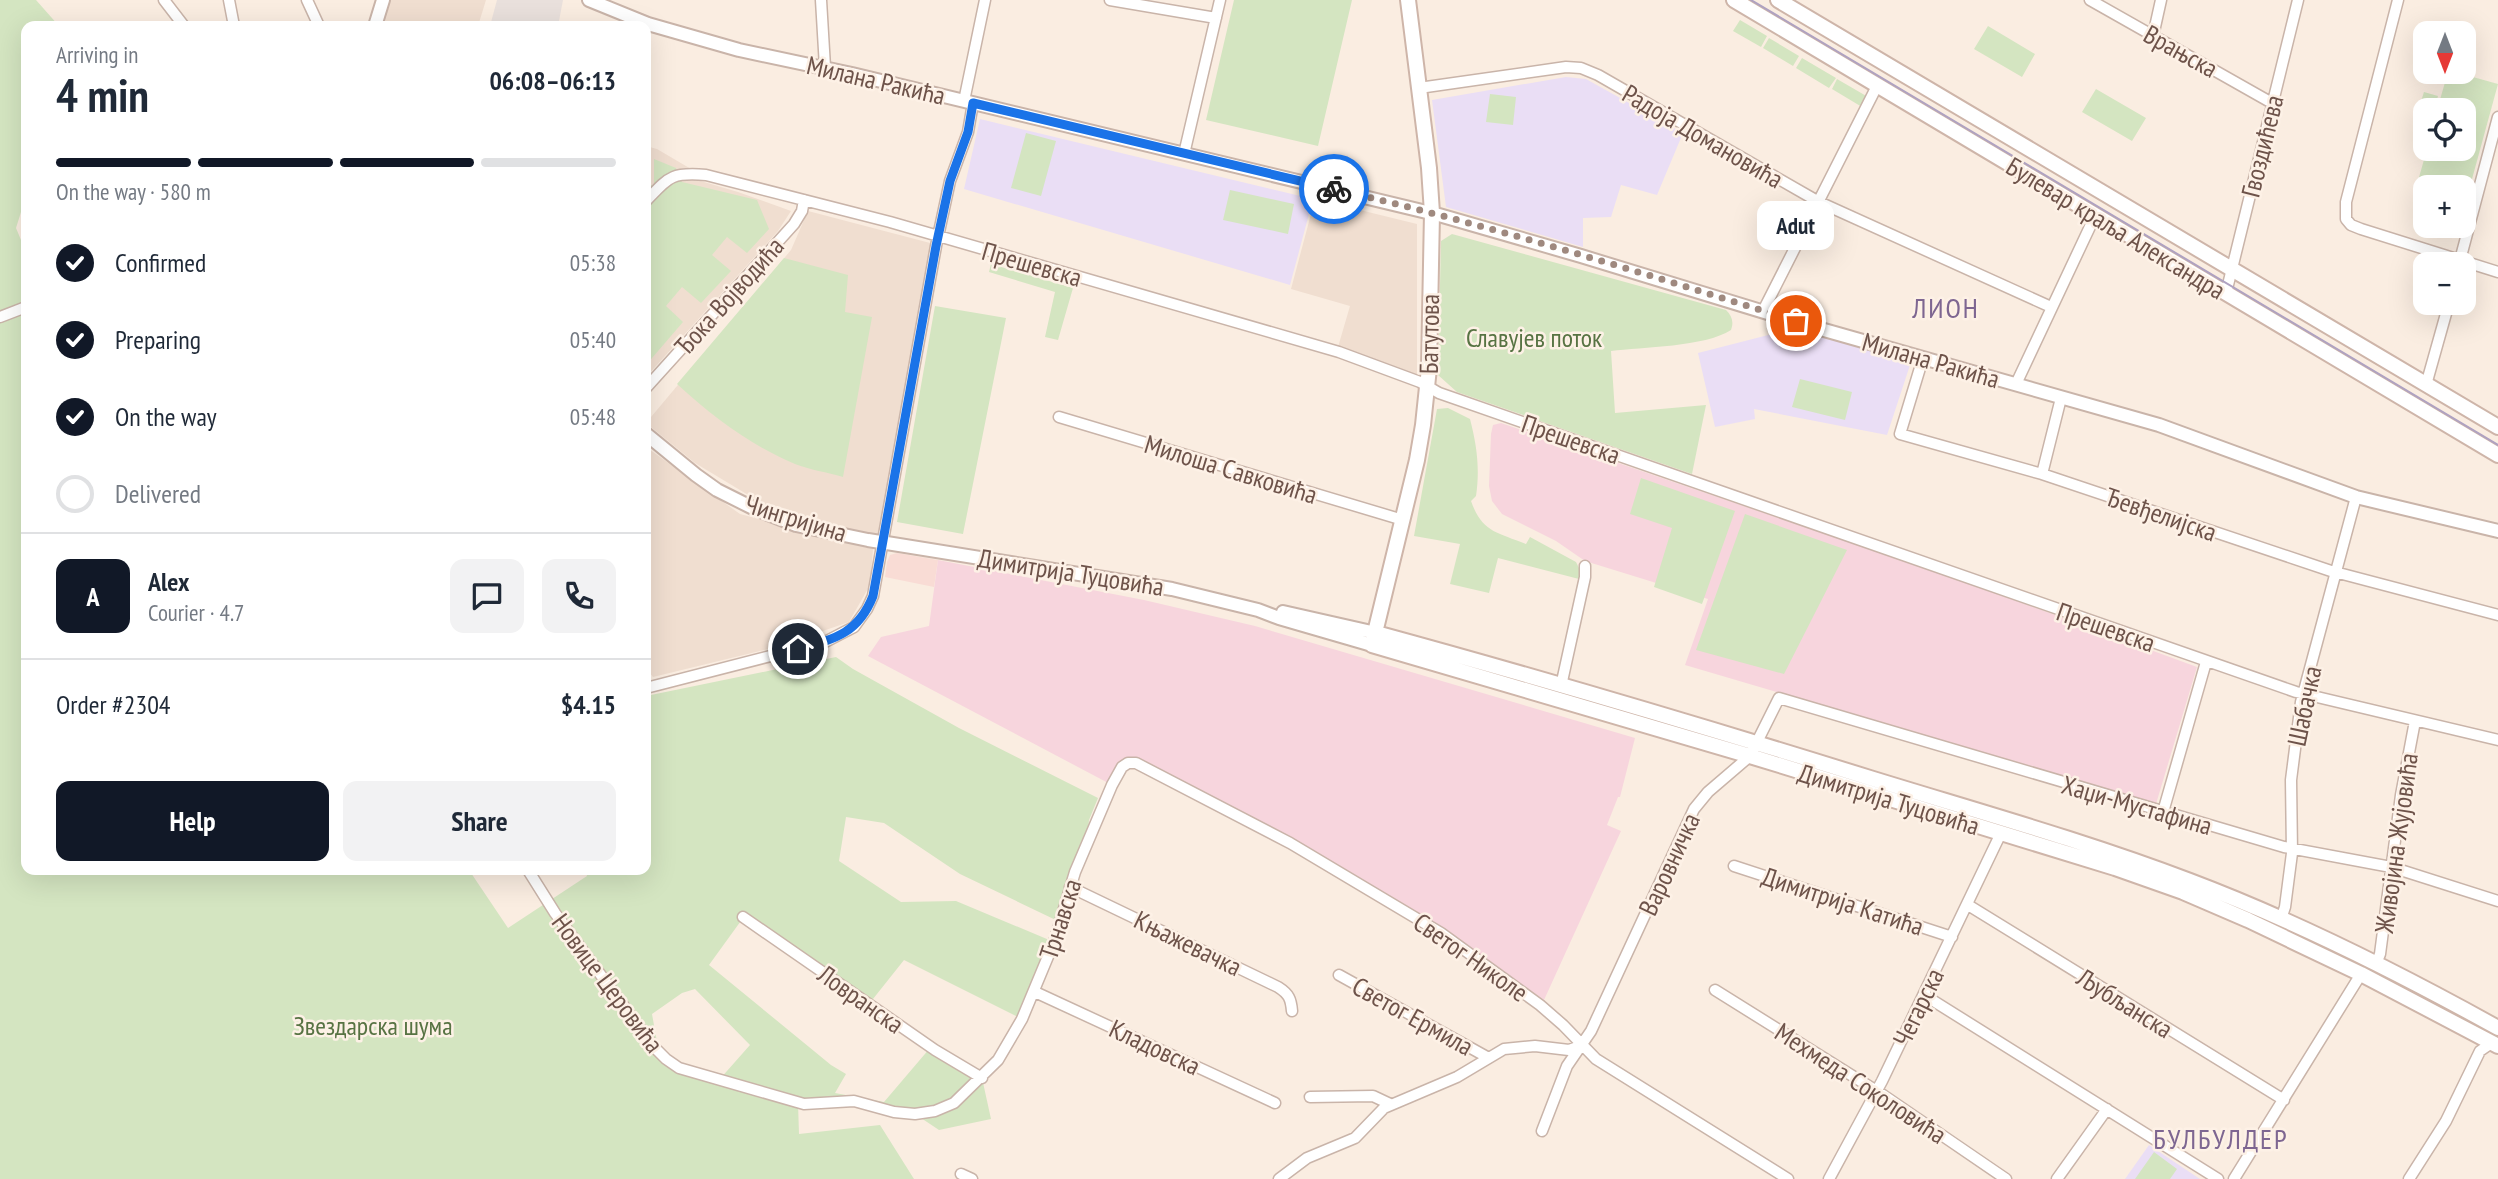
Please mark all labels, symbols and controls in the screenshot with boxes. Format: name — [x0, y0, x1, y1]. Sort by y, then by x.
street label: Врањска — [2138, 17, 2224, 85]
north arrow — [2413, 21, 2476, 84]
map controls — [2413, 21, 2476, 315]
text: Arriving in — [56, 40, 138, 69]
street label: Милана Ракића — [804, 48, 948, 112]
text: 06:08–06:13 — [489, 64, 616, 97]
text: 4 min — [56, 65, 149, 125]
street label: Радоја Домановића — [1617, 77, 1789, 195]
street label: Гвоздићева — [2233, 92, 2291, 200]
button: locate — [2413, 98, 2476, 161]
street label: Булевар краља Александра — [2000, 150, 2232, 306]
courier — [1299, 154, 1369, 224]
icon: bike — [1315, 170, 1353, 208]
button: + — [2413, 175, 2476, 238]
text: On the way · 580 m — [56, 177, 211, 206]
callout: Adut — [1758, 202, 1834, 251]
text: Adut — [1776, 211, 1815, 240]
street label: Ђока Војводића — [667, 230, 791, 362]
street label: Прешевска — [978, 234, 1086, 294]
icon: check — [56, 244, 94, 282]
text: Confirmed — [115, 246, 206, 279]
text: 05:38 — [570, 248, 616, 277]
button: − — [2413, 252, 2476, 315]
district label: ЛИОН — [1911, 289, 1980, 326]
pin — [1766, 291, 1826, 351]
street label: Батутова — [1412, 294, 1446, 374]
icon: bag — [1777, 302, 1815, 340]
icon: check — [56, 321, 94, 359]
park label: Славујев поток — [1466, 321, 1602, 354]
text: Preparing — [115, 323, 201, 356]
text: 05:40 — [570, 325, 616, 354]
street label: Милана Ракића — [1859, 325, 2003, 395]
icon: check — [56, 398, 94, 436]
text: On the way — [115, 400, 217, 433]
text: 05:48 — [570, 402, 616, 431]
street label: Прешевска — [1517, 407, 1625, 471]
street label: Милоша Савковића — [1141, 427, 1321, 511]
text: Delivered — [115, 477, 201, 510]
street label: Ђевђелијска — [2101, 480, 2221, 548]
street label: Чингријина — [741, 487, 851, 549]
street label: Димитрија Туцовића — [976, 541, 1166, 603]
button: chat — [450, 559, 524, 633]
button: phone — [542, 559, 616, 633]
text: Alex — [148, 565, 189, 598]
text: A — [86, 580, 100, 613]
street label: Прешевска — [2052, 595, 2160, 659]
text: Courier · 4.7 — [148, 598, 244, 627]
pin — [768, 619, 828, 679]
icon: home — [779, 630, 817, 668]
street label: Шабачка — [2279, 663, 2329, 749]
text: Order #2304 — [56, 688, 171, 721]
text: $4.15 — [561, 688, 616, 721]
street label: Живојина Жујовића — [2367, 751, 2425, 936]
street label: Димитрија Туцовића — [1794, 756, 1984, 842]
street label: Хаџи-Мустафина — [2058, 768, 2216, 842]
button: Help — [56, 781, 329, 861]
button: Share — [343, 781, 616, 861]
street label: Варовничка — [1631, 808, 1707, 920]
street label: Димитрија Катића — [1758, 859, 1928, 943]
street label: Трнавска — [1032, 875, 1088, 963]
street label: Књажевачка — [1129, 903, 1247, 983]
street label: Светог Николе — [1407, 905, 1535, 1009]
street label: Новице Церовића — [545, 907, 671, 1059]
street label: Ловранска — [811, 957, 910, 1040]
street label: Љубљанска — [2070, 960, 2179, 1045]
street label: Чегарска — [1885, 963, 1951, 1051]
street label: Светог Ермила — [1347, 969, 1479, 1063]
park label: Звездарска шума — [293, 1009, 453, 1042]
street label: Кладовска — [1104, 1012, 1206, 1082]
street label: Мехмеда Соколовића — [1769, 1015, 1953, 1151]
district label: БУЛБУЛДЕР — [2153, 1120, 2289, 1157]

